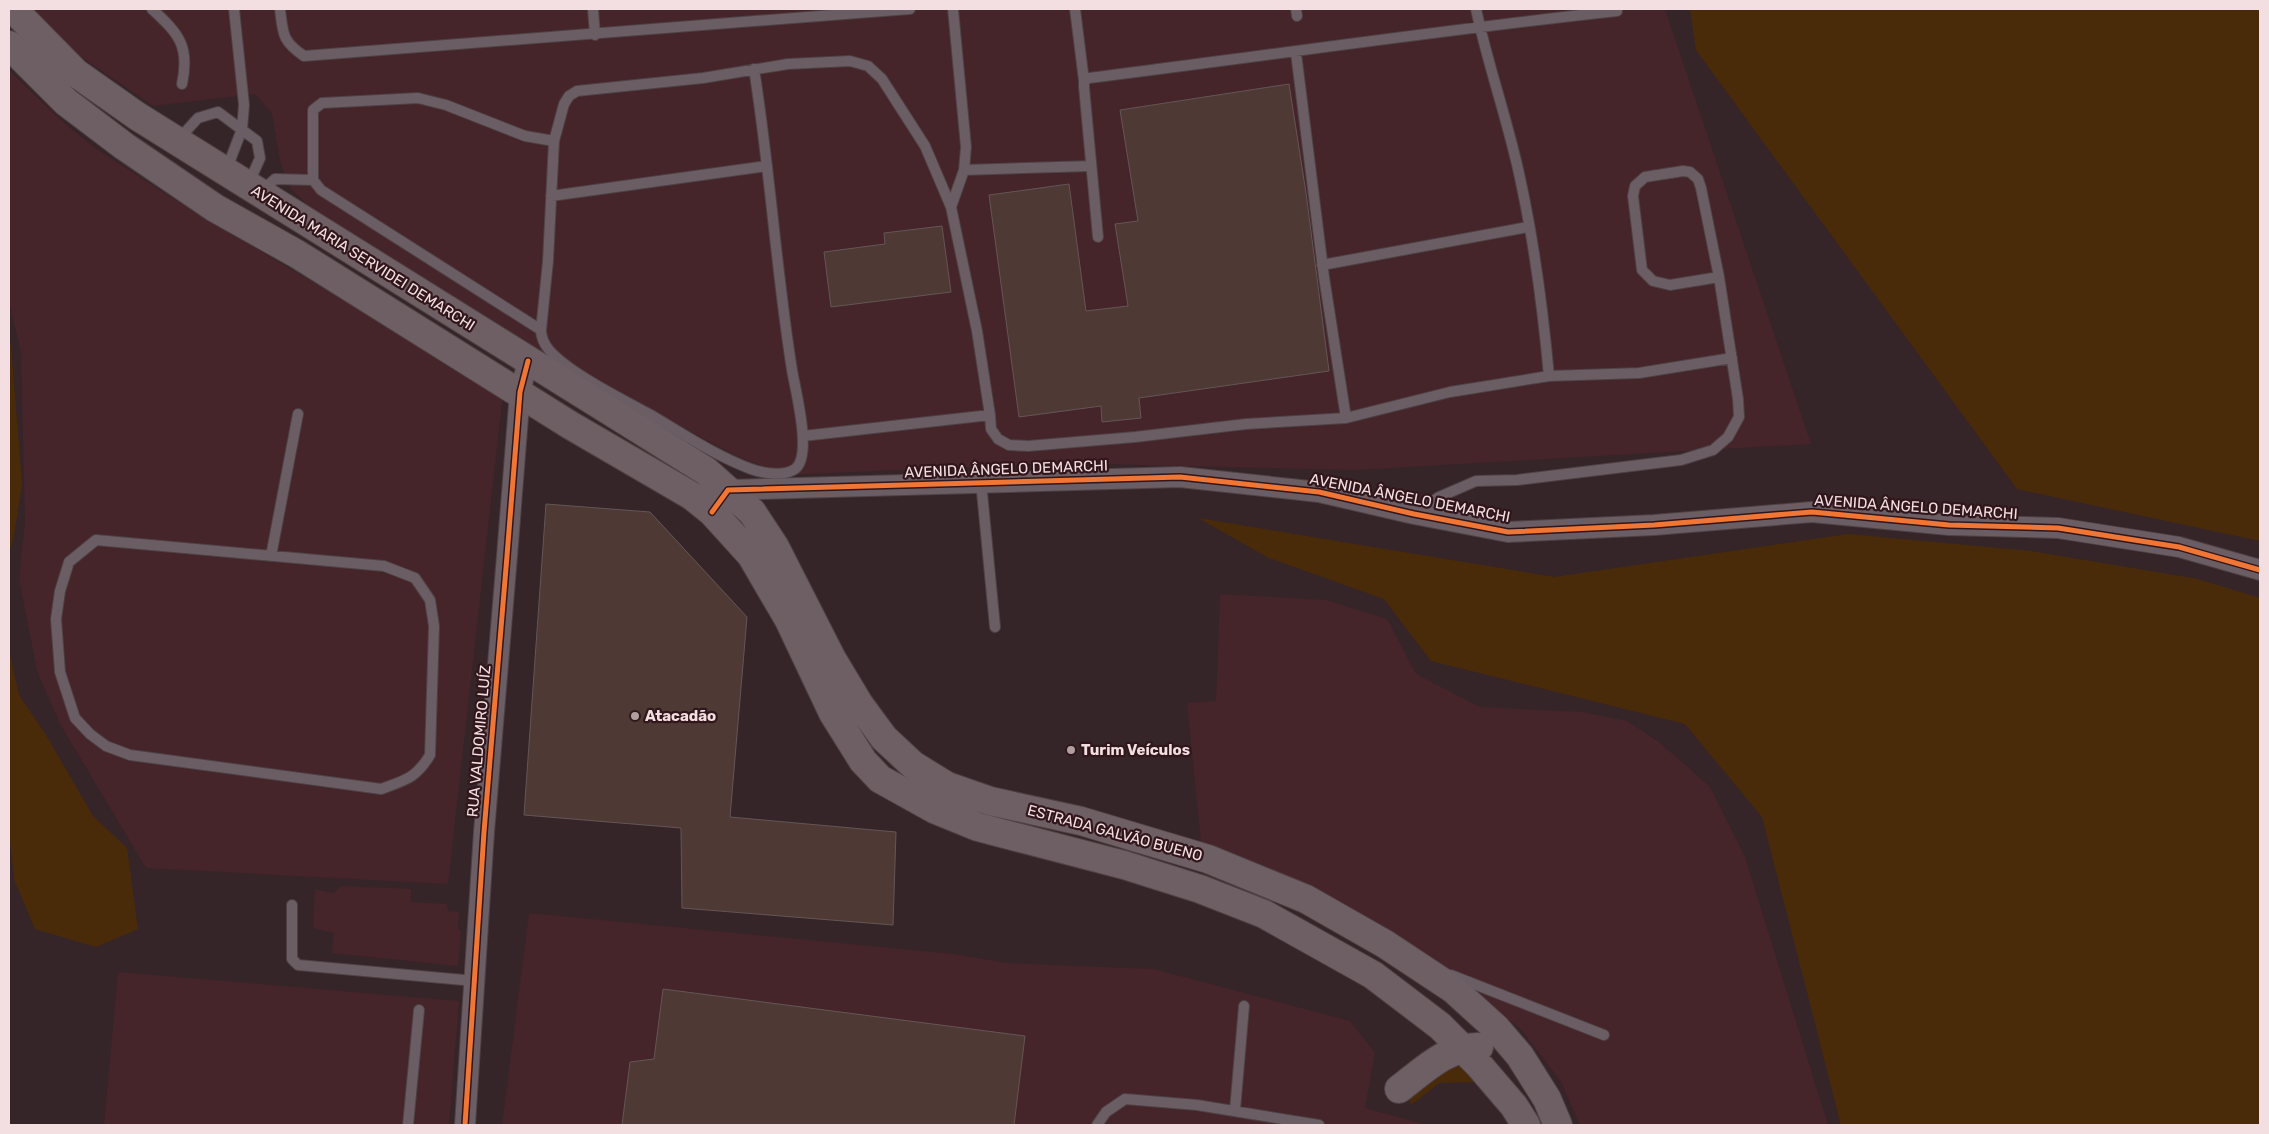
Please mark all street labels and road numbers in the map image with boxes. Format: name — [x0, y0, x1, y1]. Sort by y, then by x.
street label: AVENIDA MARIA SERVIDEI DEMARCHI — [248, 181, 478, 335]
street label: AVENIDA ÂNGELO DEMARCHI — [904, 456, 1108, 482]
street label: AVENIDA ÂNGELO DEMARCHI — [1308, 470, 1512, 526]
street label: AVENIDA ÂNGELO DEMARCHI — [1814, 491, 2018, 523]
street label: RUA VALDOMIRO LUÍZ — [463, 664, 495, 818]
street label: ESTRADA GALVÃO BUENO — [1026, 801, 1204, 865]

